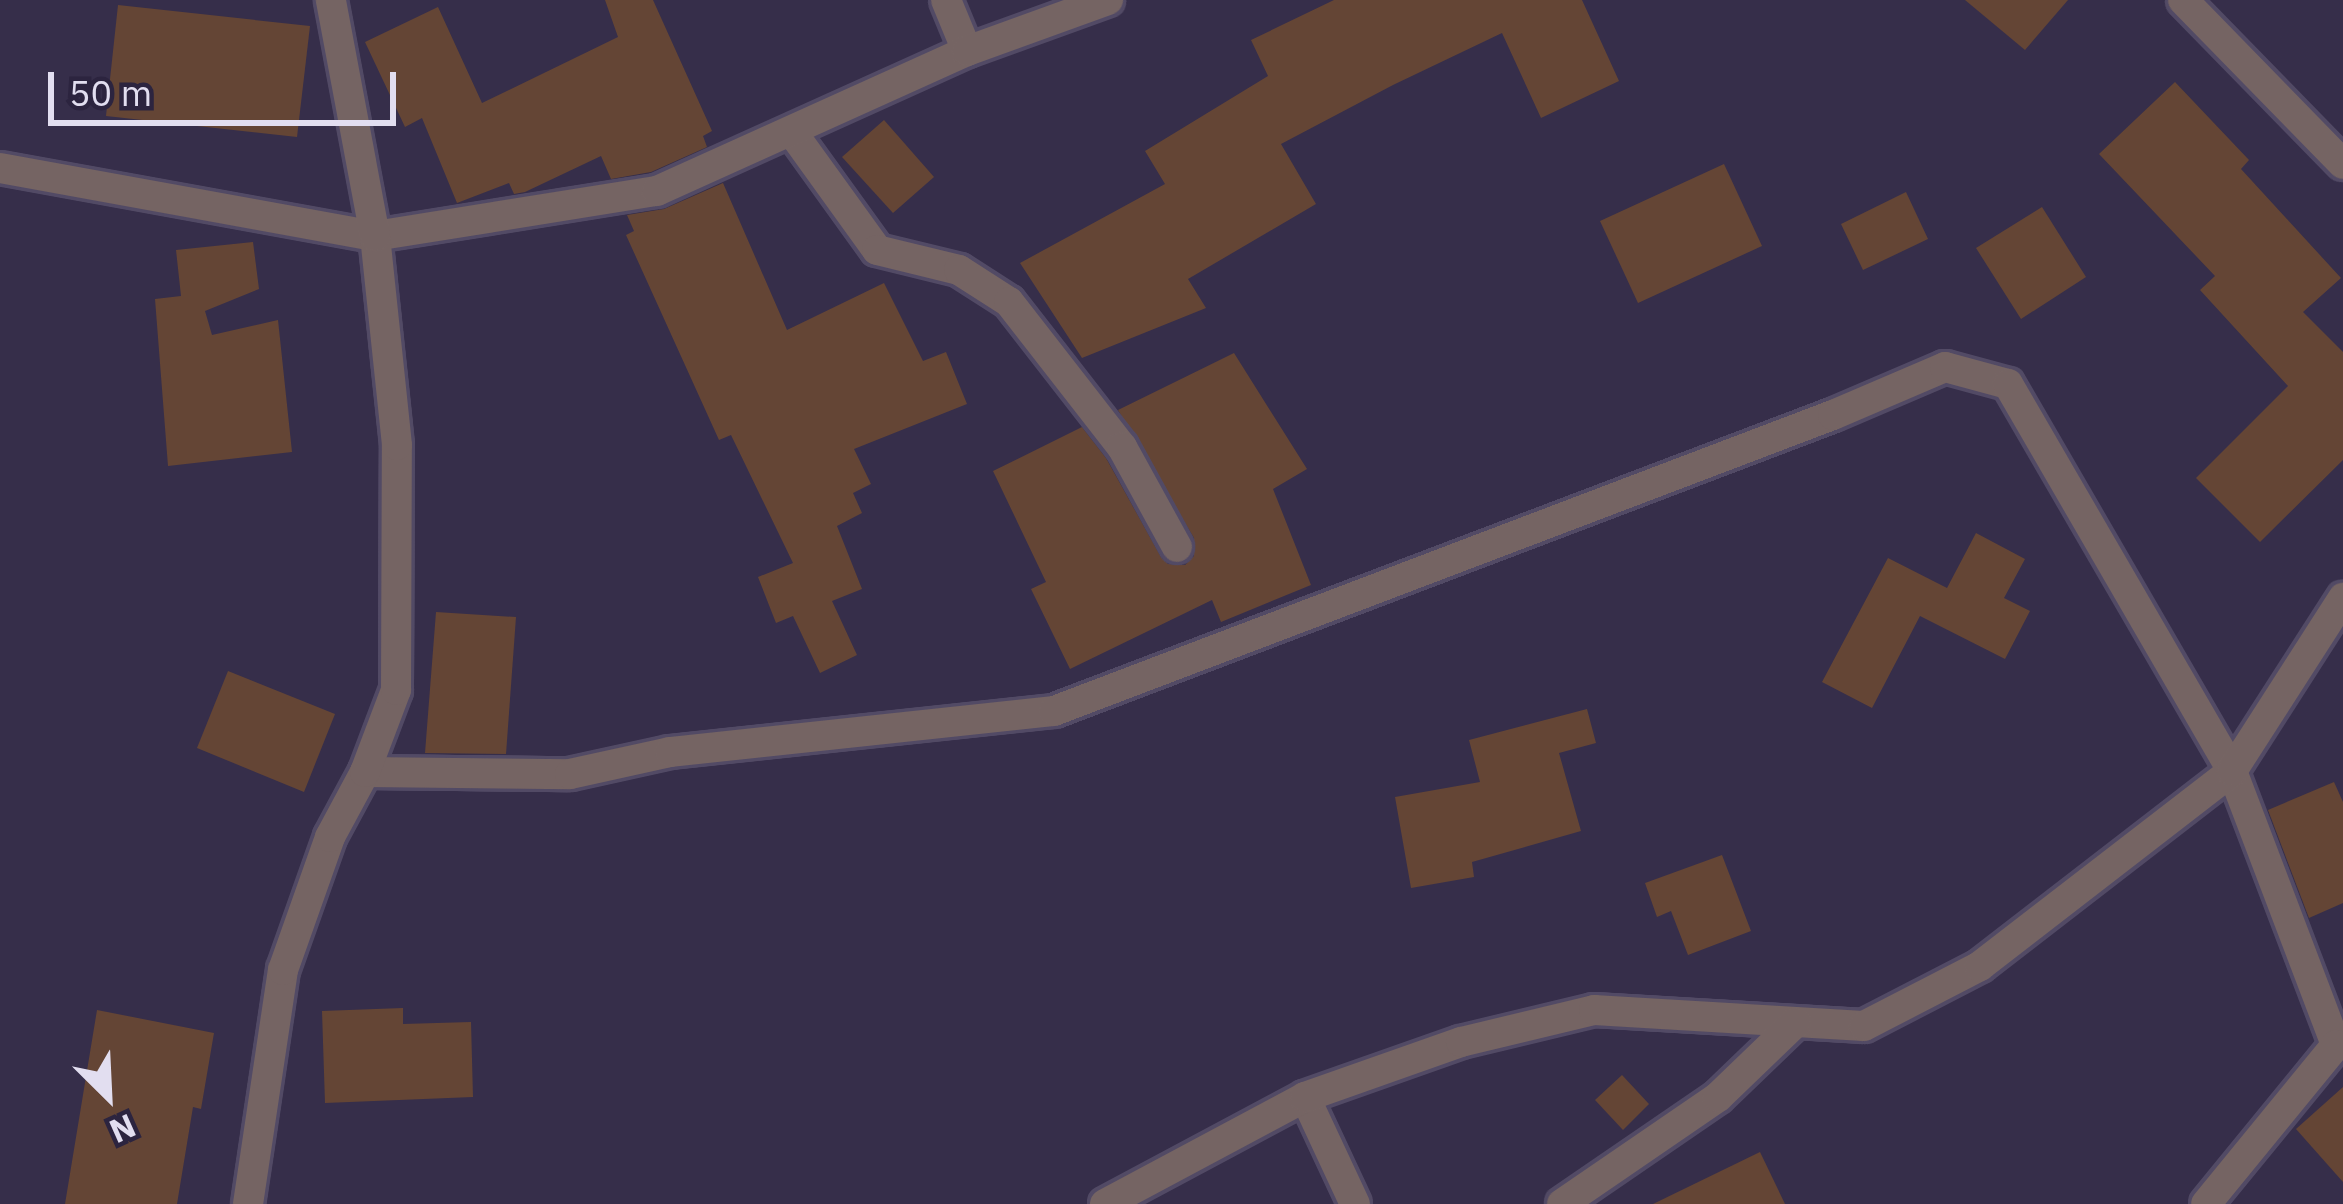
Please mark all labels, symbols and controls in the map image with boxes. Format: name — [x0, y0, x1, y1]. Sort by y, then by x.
scale bar — [54, 48, 402, 122]
text: 50 m — [69, 69, 152, 116]
north arrow — [48, 1036, 168, 1156]
text: N — [103, 1105, 143, 1154]

